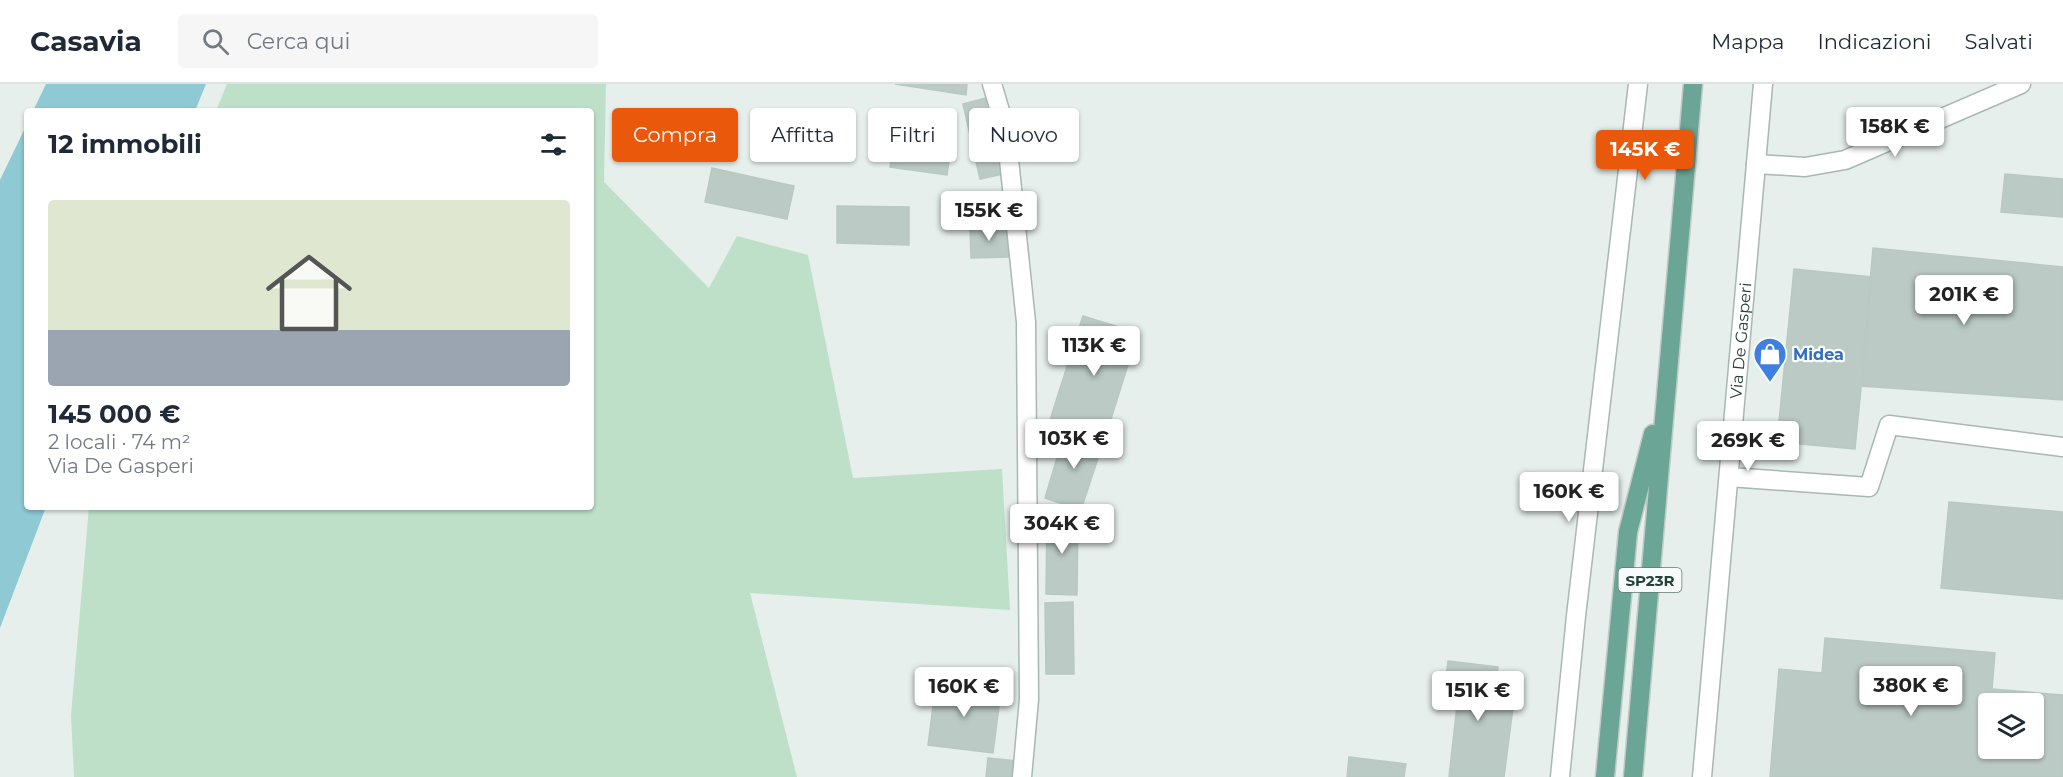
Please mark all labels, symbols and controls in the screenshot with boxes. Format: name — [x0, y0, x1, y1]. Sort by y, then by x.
search box — [178, 14, 598, 68]
text: Casavia — [30, 24, 142, 58]
icon: search — [199, 25, 232, 58]
text: Cerca qui — [247, 28, 350, 55]
text: Mappa — [1711, 29, 1784, 54]
text: Indicazioni — [1817, 29, 1932, 54]
text: Salvati — [1965, 29, 2033, 54]
pin: 158K € — [1846, 107, 1944, 158]
chip: Compra — [612, 108, 738, 162]
chip: Affitta — [750, 108, 856, 162]
chip: Filtri — [868, 108, 957, 162]
chip: Nuovo — [969, 108, 1079, 162]
text: 158K € — [1860, 114, 1930, 138]
text: 12 immobili — [48, 128, 202, 160]
icon: filters — [537, 128, 570, 161]
pin: 145K € — [1596, 130, 1694, 181]
text: 145K € — [1610, 137, 1680, 161]
pin: 155K € — [940, 191, 1038, 242]
text: 155K € — [955, 198, 1023, 222]
icon: home — [255, 239, 363, 347]
pin: 201K € — [1915, 275, 2013, 326]
street label: Via De Gasperi — [1726, 282, 1755, 400]
text: 201K € — [1929, 282, 1999, 306]
pin: 113K € — [1045, 326, 1143, 377]
text: 113K € — [1062, 333, 1126, 357]
shop icon: Midea — [1752, 336, 1788, 383]
place label: Midea — [1793, 345, 1844, 364]
text: 145 000 € — [48, 398, 180, 430]
pin: 103K € — [1025, 419, 1123, 470]
pin: 269K € — [1699, 421, 1797, 472]
text: 103K € — [1039, 426, 1109, 450]
text: 269K € — [1711, 428, 1785, 452]
text: 2 locali · 74 m² — [48, 430, 191, 454]
text: Via De Gasperi — [48, 454, 194, 478]
pin: 160K € — [1520, 472, 1618, 523]
text: 160K € — [1534, 479, 1604, 503]
pin: 304K € — [1013, 504, 1111, 555]
text: 304K € — [1024, 511, 1100, 535]
road number: SP23R — [1618, 568, 1682, 592]
pin: 380K € — [1862, 666, 1960, 717]
pin: 160K € — [915, 667, 1013, 718]
pin: 151K € — [1429, 671, 1527, 722]
text: 380K € — [1873, 673, 1949, 697]
text: 160K € — [929, 674, 999, 698]
text: 151K € — [1446, 678, 1510, 702]
map controls — [1978, 693, 2044, 759]
button: layers — [1978, 693, 2044, 759]

